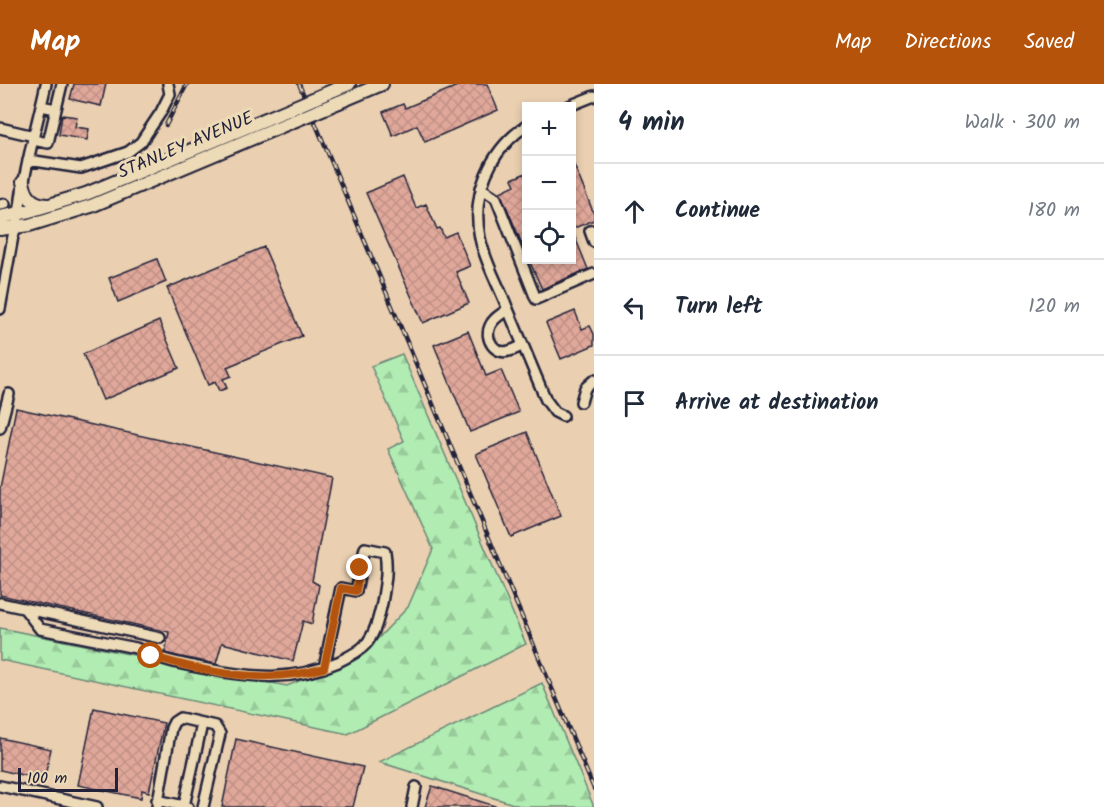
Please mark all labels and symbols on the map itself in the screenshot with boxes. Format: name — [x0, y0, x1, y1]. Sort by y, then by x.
street label: STANLEY AVENUE — [114, 104, 259, 188]
route end — [346, 554, 372, 580]
route start — [137, 642, 163, 668]
scale bar — [18, 765, 118, 792]

